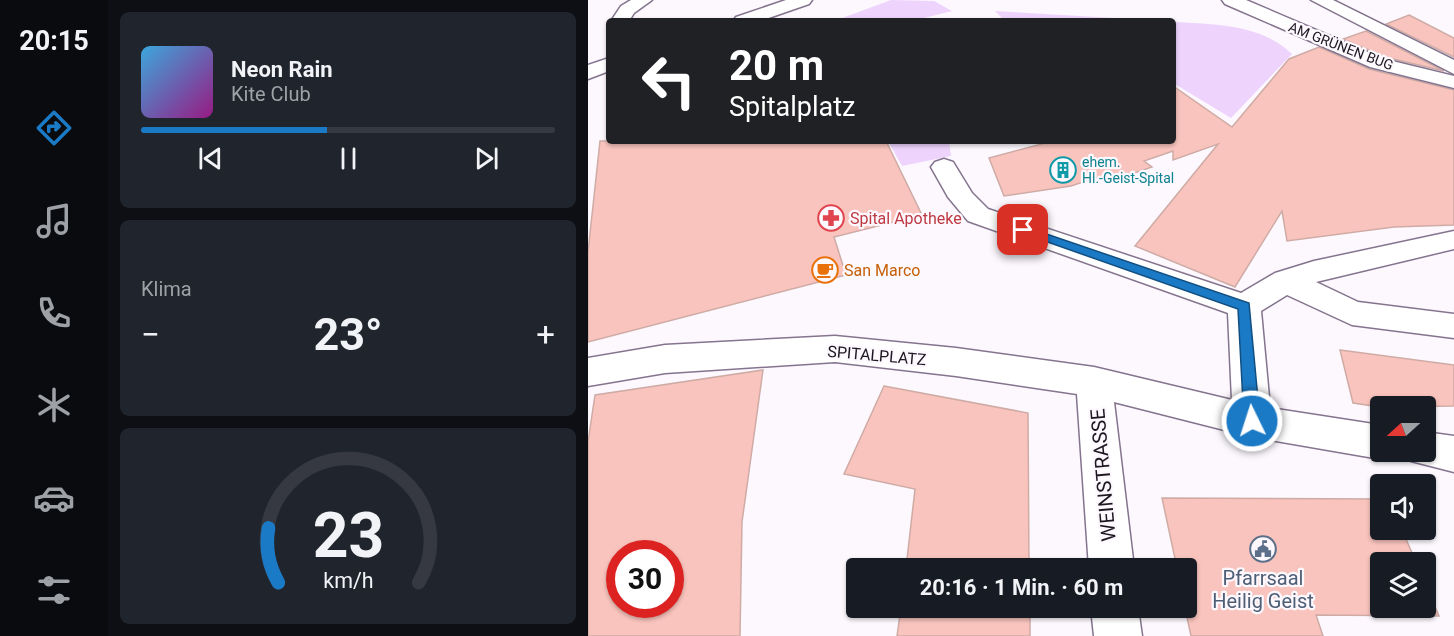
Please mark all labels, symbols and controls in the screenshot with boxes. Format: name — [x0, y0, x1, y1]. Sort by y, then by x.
street label: AM GRÜNEN BUG — [1286, 19, 1396, 73]
text: 20:15 — [19, 25, 89, 57]
text: 20 m — [729, 41, 824, 90]
icon: left — [630, 42, 708, 120]
text: Neon Rain — [231, 57, 333, 82]
text: Kite Club — [231, 82, 311, 106]
text: Spitalplatz — [729, 91, 855, 123]
icon: directions — [33, 107, 75, 149]
icon: previous — [194, 142, 227, 175]
icon: pause — [332, 142, 365, 175]
icon: next — [470, 142, 503, 175]
place label: ehem. Hl.-Geist-Spital — [1082, 154, 1174, 186]
building icon: ehem. Hl.-Geist-Spital — [1048, 155, 1078, 185]
icon: music — [33, 200, 75, 242]
pharmacy icon: Spital Apotheke — [816, 203, 846, 233]
pin — [997, 204, 1048, 255]
place label: Spital Apotheke — [850, 209, 962, 228]
icon: arrive — [1006, 213, 1039, 246]
cafe icon: San Marco — [810, 255, 840, 285]
place label: San Marco — [844, 261, 920, 280]
text: Klima — [141, 277, 192, 301]
icon: phone — [33, 292, 75, 334]
text: 23° — [313, 308, 383, 361]
text: − — [141, 315, 160, 354]
text: + — [536, 315, 555, 354]
street label: SPITALPLATZ — [827, 342, 927, 369]
icon: climate — [33, 384, 75, 426]
position arrow — [1220, 389, 1284, 453]
north arrow — [1370, 396, 1436, 462]
map controls — [1370, 396, 1436, 618]
street label: WEINSTRASSE — [1085, 408, 1121, 542]
button: sound — [1370, 474, 1436, 540]
icon: car — [33, 477, 75, 519]
text: 23 — [312, 499, 384, 572]
public building icon: Pfarrsaal Heilig Geist — [1248, 534, 1278, 564]
speed limit sign: 30 — [606, 540, 684, 618]
button: layers — [1370, 552, 1436, 618]
place label: Pfarrsaal Heilig Geist — [1212, 566, 1314, 613]
text: km/h — [323, 568, 373, 593]
icon: filters — [33, 569, 75, 611]
text: 20:16 · 1 Min. · 60 m — [920, 575, 1123, 600]

